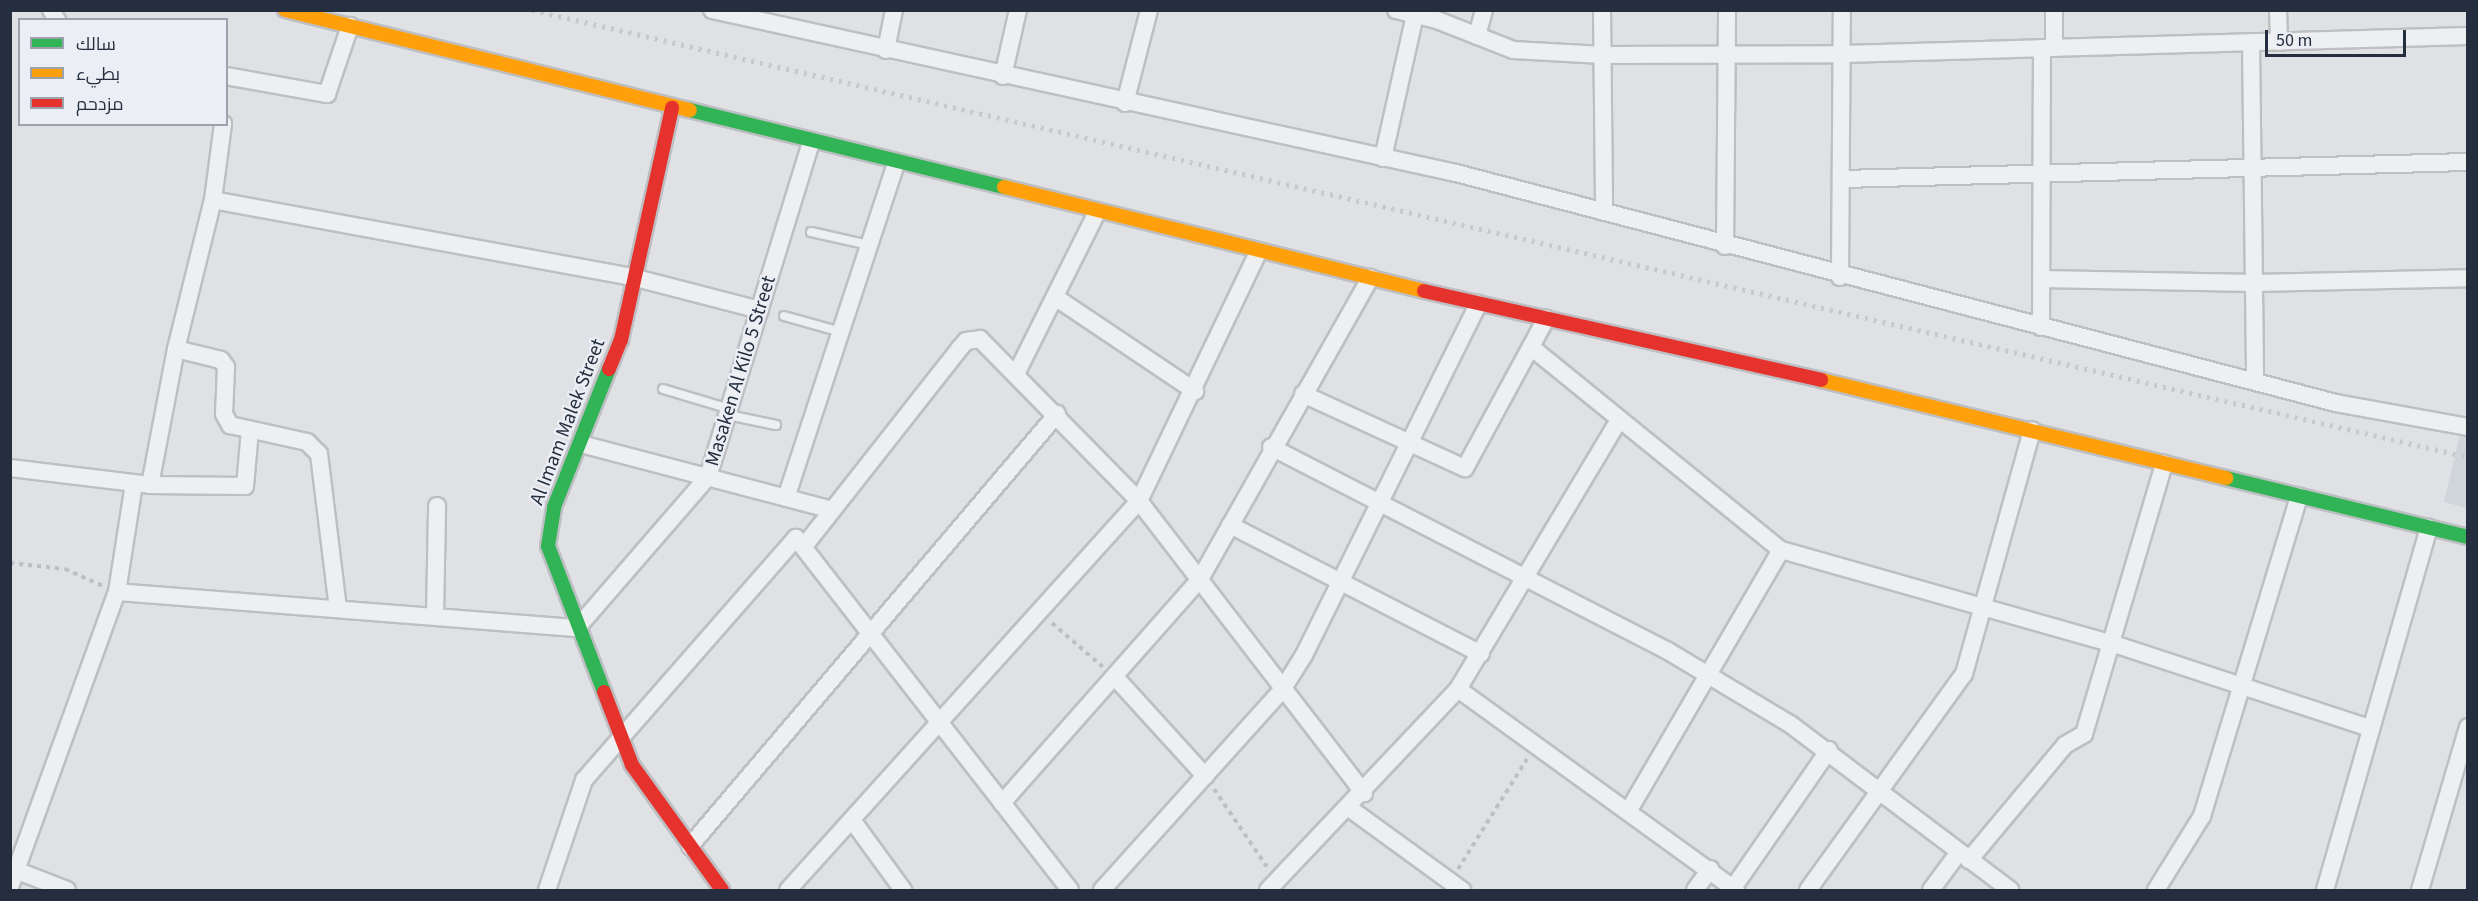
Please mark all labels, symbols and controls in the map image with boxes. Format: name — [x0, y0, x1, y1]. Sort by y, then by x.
legend — [18, 18, 228, 126]
scale bar — [2268, 18, 2409, 56]
text: 50 m — [2276, 28, 2312, 53]
text: سالك — [76, 32, 116, 57]
text: بطيء — [76, 62, 120, 87]
text: مزدحم — [76, 92, 124, 117]
street label: Masaken Al Kilo 5 Street — [701, 273, 781, 469]
street label: Al Imam Malek Street — [525, 335, 611, 509]

